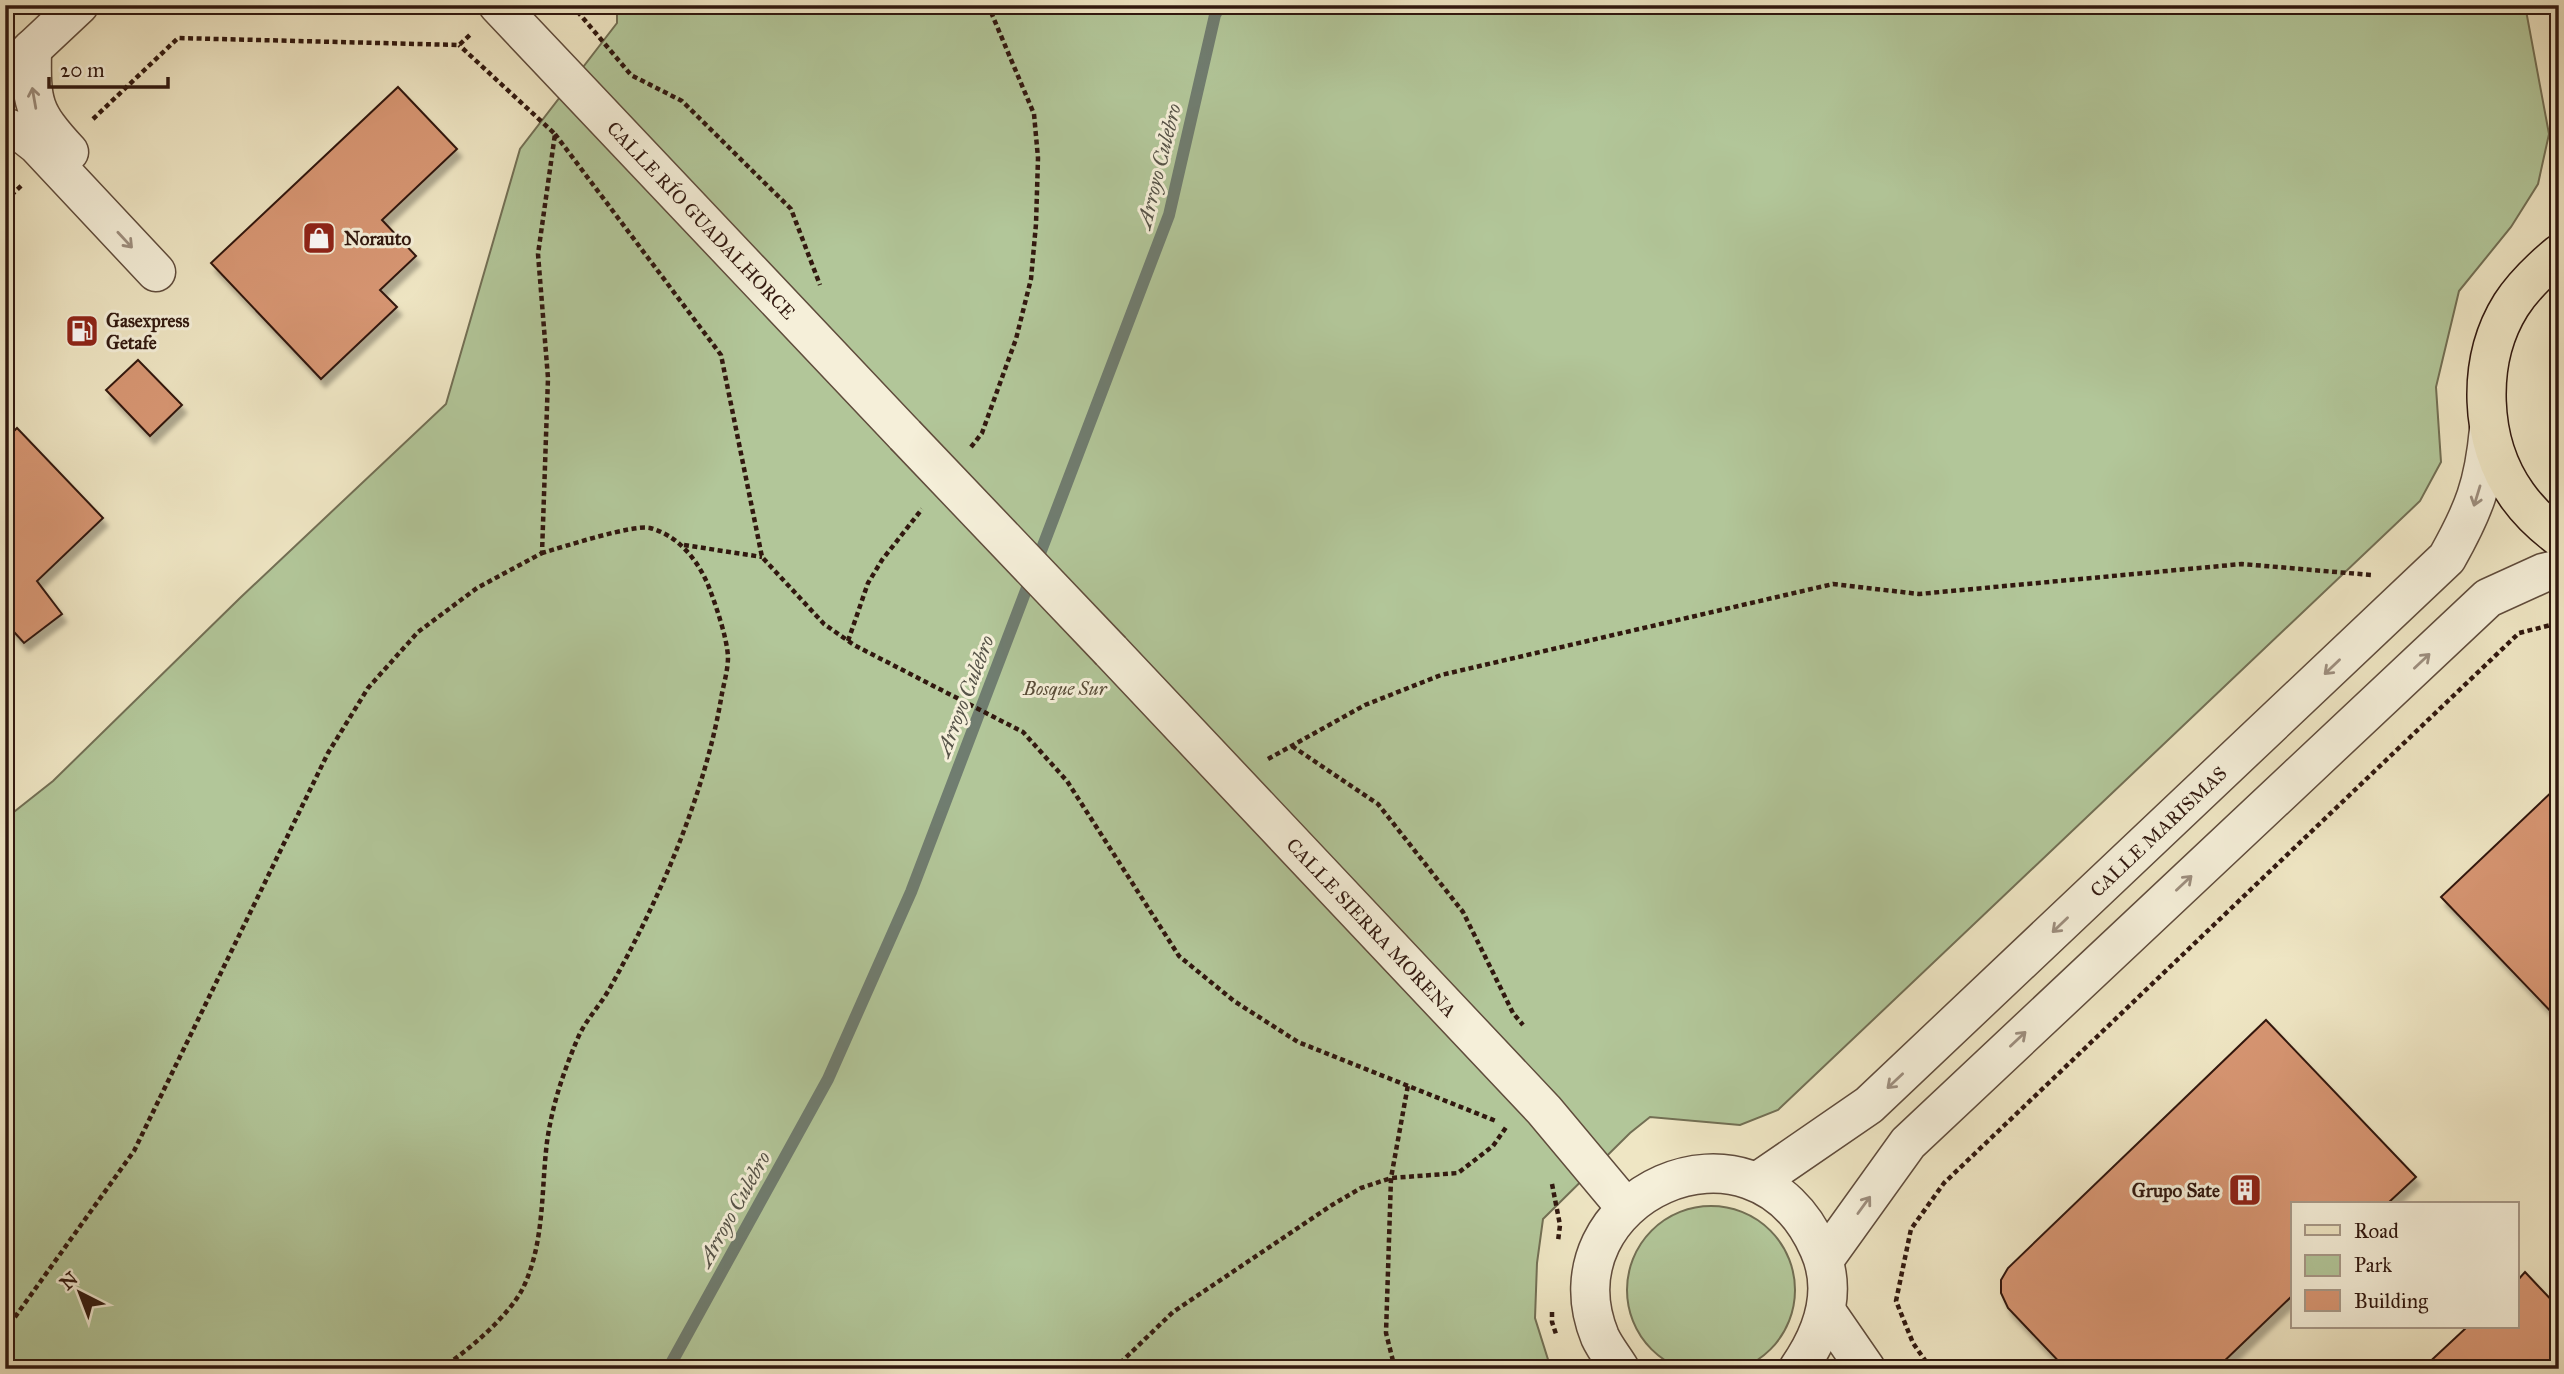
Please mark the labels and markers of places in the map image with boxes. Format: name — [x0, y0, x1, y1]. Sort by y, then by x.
shop icon: Norauto — [300, 219, 338, 257]
place label: Norauto — [344, 227, 411, 250]
place label: Gasexpress Getafe — [106, 309, 189, 354]
fuel station icon: Gasexpress Getafe — [63, 312, 101, 350]
building icon: Grupo Sate — [2226, 1171, 2264, 1209]
place label: Grupo Sate — [2132, 1179, 2220, 1203]

